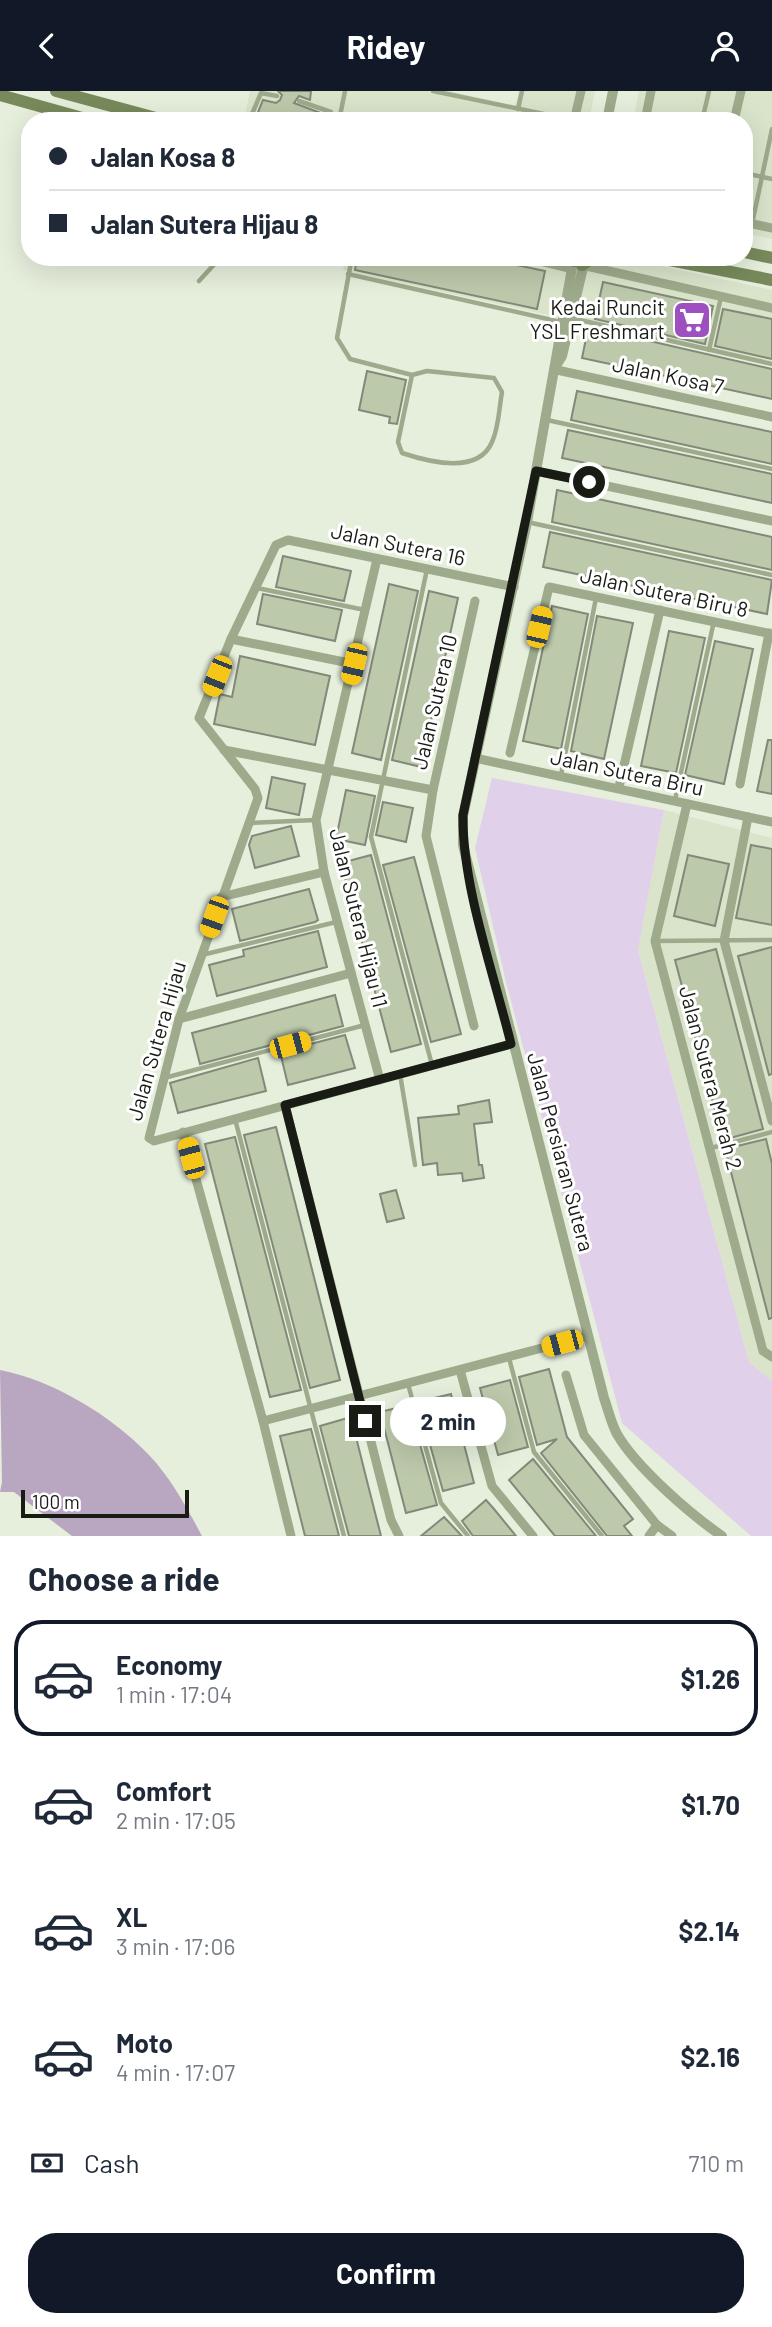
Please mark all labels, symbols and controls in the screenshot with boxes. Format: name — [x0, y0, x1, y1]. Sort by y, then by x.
icon: back — [28, 27, 66, 65]
text: Ridey — [347, 27, 425, 65]
icon: person — [706, 27, 744, 65]
text: Jalan Kosa 8 — [91, 141, 235, 172]
text: Jalan Sutera Hijau 8 — [91, 208, 318, 239]
place label: Kedai Runcit YSL Freshmart — [530, 294, 665, 343]
supermarket icon: Kedai Runcit YSL Freshmart — [671, 299, 713, 341]
street label: Jalan Kosa 7 — [611, 351, 726, 399]
route start — [573, 466, 605, 498]
street label: Jalan Sutera 16 — [329, 517, 468, 570]
street label: Jalan Sutera Biru 8 — [578, 562, 751, 622]
car — [525, 604, 554, 650]
street label: Jalan Sutera 10 — [406, 632, 461, 772]
car — [340, 641, 369, 687]
car — [200, 653, 235, 699]
street label: Jalan Sutera Biru — [548, 743, 706, 800]
street label: Jalan Sutera Hijau 11 — [325, 825, 394, 1010]
car — [197, 894, 232, 940]
street label: Jalan Sutera Hijau — [121, 958, 190, 1123]
street label: Jalan Sutera Merah 2 — [675, 983, 748, 1173]
car — [267, 1029, 314, 1061]
street label: Jalan Persiaran Sutera — [523, 1049, 600, 1254]
car — [176, 1135, 207, 1181]
car — [539, 1327, 586, 1359]
callout: 2 min — [390, 1397, 505, 1445]
route end — [349, 1405, 381, 1437]
text: 2 min — [420, 1407, 476, 1435]
scale bar — [21, 1487, 189, 1519]
text: 100 m — [32, 1490, 80, 1513]
text: Choose a ride — [28, 1559, 220, 1597]
icon: car — [32, 1647, 95, 1710]
text: Economy — [116, 1649, 222, 1680]
text: $1.26 — [680, 1663, 740, 1694]
text: 1 min · 17:04 — [116, 1680, 232, 1708]
icon: car — [32, 1773, 95, 1836]
text: Comfort — [116, 1775, 212, 1806]
text: $1.70 — [681, 1789, 740, 1820]
text: 2 min · 17:05 — [116, 1806, 236, 1834]
icon: car — [32, 1899, 95, 1962]
text: XL — [116, 1901, 147, 1932]
text: $2.14 — [679, 1915, 740, 1946]
text: 3 min · 17:06 — [116, 1932, 235, 1960]
icon: car — [32, 2025, 95, 2088]
text: Moto — [116, 2027, 173, 2058]
text: $2.16 — [680, 2041, 740, 2072]
text: 4 min · 17:07 — [116, 2058, 235, 2086]
icon: cash — [28, 2144, 66, 2182]
text: Cash — [84, 2147, 139, 2178]
text: 710 m — [688, 2149, 744, 2177]
button: Confirm — [28, 2233, 744, 2313]

